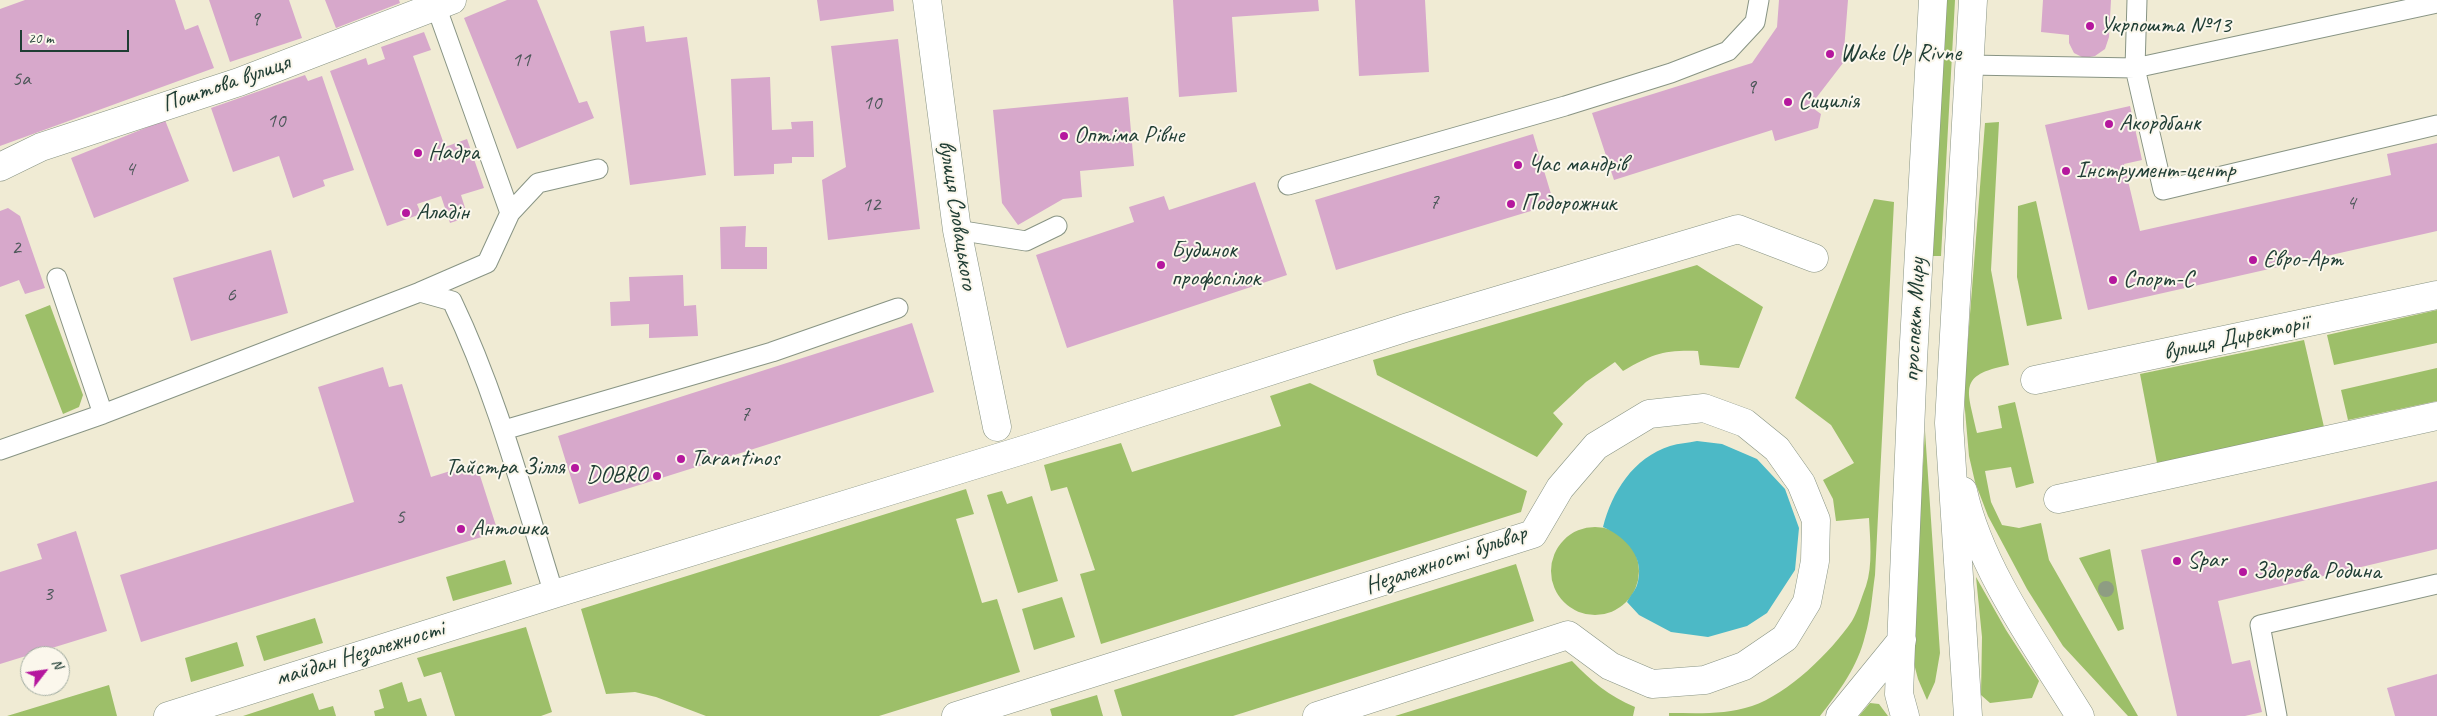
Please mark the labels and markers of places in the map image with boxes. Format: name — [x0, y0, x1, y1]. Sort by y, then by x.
place label: Укрпошта №13 — [2100, 12, 2231, 40]
marker: Укрпошта №13 — [2084, 20, 2096, 32]
place label: Wake Up Rivne — [1840, 40, 1961, 68]
marker: Wake Up Rivne — [1824, 48, 1836, 60]
place label: Сицилія — [1798, 88, 1859, 116]
marker: Сицилія — [1782, 96, 1794, 108]
place label: Акордбанк — [2119, 110, 2200, 138]
marker: Акордбанк — [2103, 118, 2115, 130]
place label: Оптіма Рівне — [1074, 122, 1184, 150]
marker: Оптіма Рівне — [1058, 130, 1070, 142]
place label: Надра — [428, 139, 479, 167]
marker: Надра — [412, 147, 424, 159]
place label: Час мандрів — [1528, 151, 1627, 179]
place label: Інструмент-центр — [2076, 157, 2236, 185]
marker: Час мандрів — [1512, 159, 1524, 171]
marker: Інструмент-центр — [2060, 165, 2072, 177]
place label: Подорожник — [1521, 190, 1616, 218]
marker: Подорожник — [1505, 198, 1517, 210]
place label: Аладін — [416, 199, 469, 227]
marker: Аладін — [400, 207, 412, 219]
place label: Будинок профспілок — [1171, 237, 1260, 293]
place label: Євро-Арт — [2263, 246, 2343, 274]
marker: Євро-Арт — [2247, 254, 2259, 266]
marker: Будинок профспілок — [1155, 259, 1167, 271]
place label: Спорт-С — [2123, 266, 2194, 294]
marker: Спорт-С — [2107, 274, 2119, 286]
place label: Tarantinos — [691, 445, 779, 473]
marker: Tarantinos — [675, 453, 687, 465]
place label: Тайстра Зілля — [445, 454, 565, 482]
marker: Тайстра Зілля — [569, 462, 581, 474]
place label: DOBRO — [586, 462, 647, 490]
marker: DOBRO — [651, 470, 663, 482]
place label: Антошка — [471, 515, 548, 543]
marker: Антошка — [455, 523, 467, 535]
place label: Spar — [2187, 547, 2227, 575]
marker: Spar — [2171, 555, 2183, 567]
place label: Здорова Родина — [2253, 558, 2381, 586]
marker: Здорова Родина — [2237, 566, 2249, 578]

